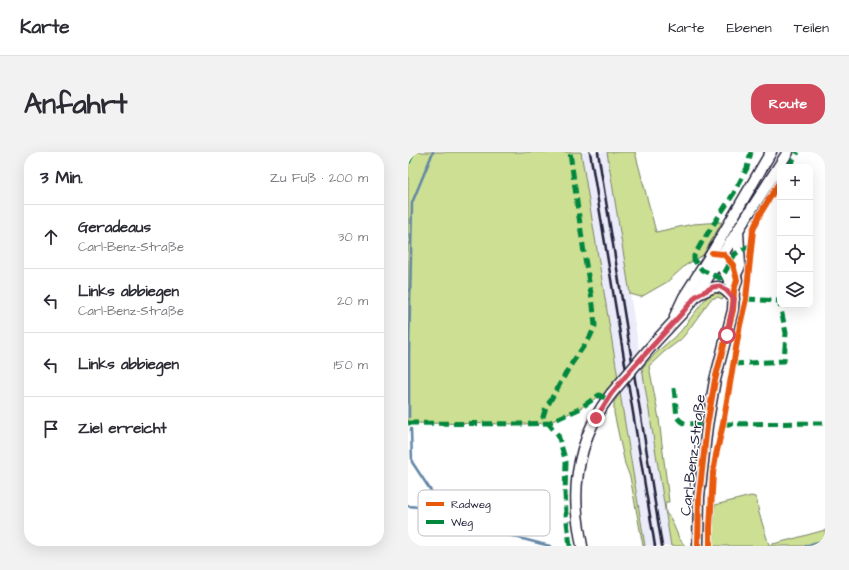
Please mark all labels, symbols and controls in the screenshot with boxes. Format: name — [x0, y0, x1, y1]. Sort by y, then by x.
text: Karte — [20, 14, 70, 41]
text: Karte — [668, 18, 705, 38]
text: Ebenen — [727, 18, 772, 38]
text: Teilen — [794, 18, 829, 38]
button: Route — [751, 84, 825, 124]
text: Anfahrt — [24, 85, 127, 124]
map controls — [777, 164, 813, 308]
button: + — [777, 164, 813, 200]
text: 3 Min. — [40, 166, 83, 190]
text: Zu Fuß · 200 m — [270, 169, 368, 187]
button: − — [777, 200, 813, 236]
text: Geradeaus — [78, 217, 151, 238]
icon: ahead — [40, 226, 62, 248]
text: 30 m — [338, 228, 368, 246]
button: locate — [777, 236, 813, 272]
text: Carl-Benz-Straße — [78, 238, 184, 256]
button: layers — [777, 272, 813, 308]
text: Links abbiegen — [78, 281, 179, 302]
icon: left — [40, 290, 62, 312]
text: 20 m — [337, 292, 368, 310]
text: Carl-Benz-Straße — [78, 302, 184, 320]
route start — [718, 326, 736, 344]
icon: left — [40, 354, 62, 376]
text: Links abbiegen — [78, 354, 179, 375]
text: 150 m — [334, 356, 368, 374]
street label: Carl-Benz-Straße — [675, 393, 711, 517]
route end — [587, 409, 605, 427]
icon: arrive — [40, 418, 62, 440]
text: Ziel erreicht — [78, 418, 167, 439]
legend — [418, 490, 550, 536]
text: Radweg — [451, 497, 491, 513]
text: Weg — [451, 515, 473, 531]

